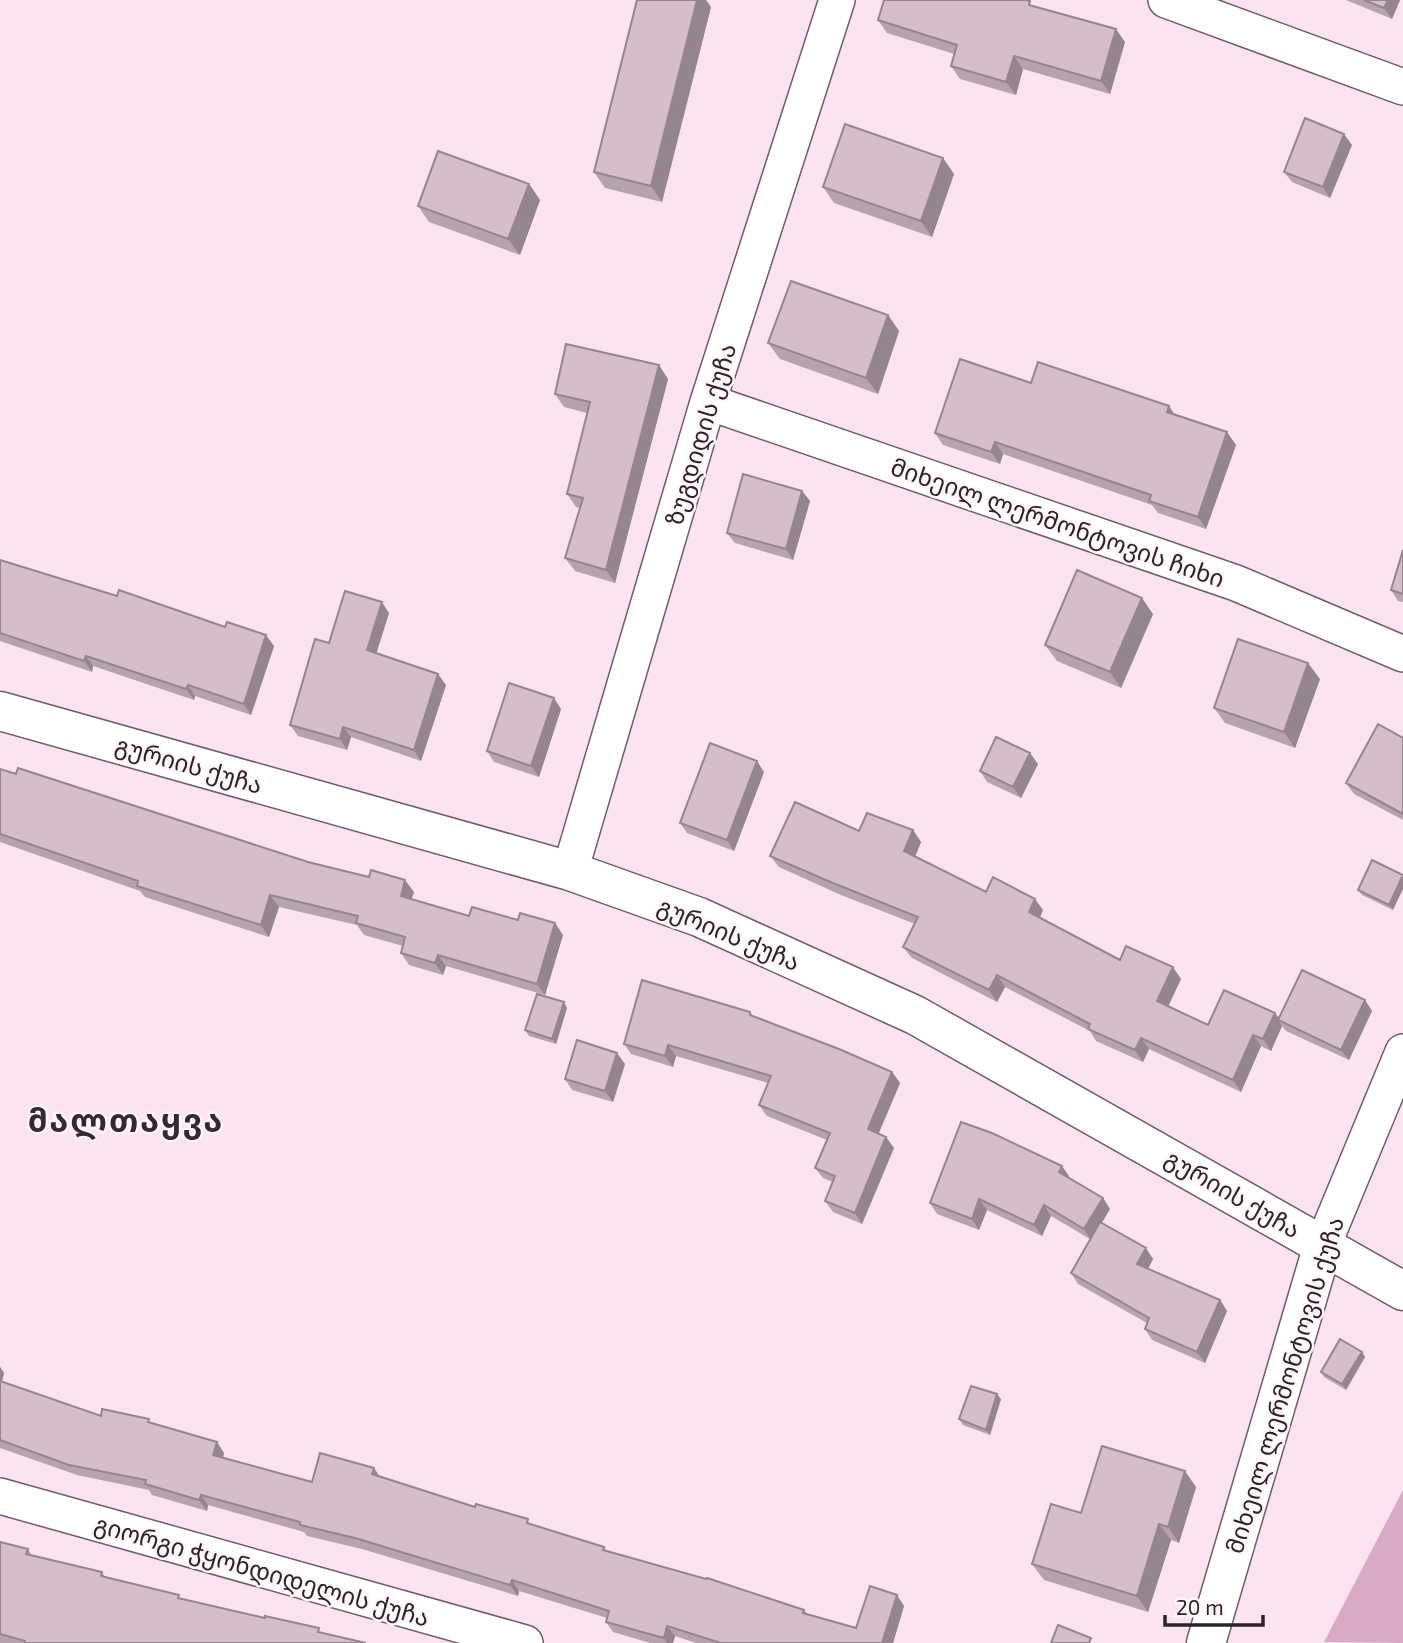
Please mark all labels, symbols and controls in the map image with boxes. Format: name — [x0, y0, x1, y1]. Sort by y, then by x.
street label: ზუგდიდის ქუჩა — [659, 340, 742, 529]
street label: მიხეილ ლერმონტოვის ჩიხი — [887, 451, 1229, 594]
street label: გურიის ქუჩა — [112, 729, 266, 800]
street label: გურიის ქუჩა — [653, 890, 804, 977]
district label: მალთაყვა — [28, 1100, 224, 1141]
street label: გურიის ქუჩა — [1160, 1143, 1306, 1244]
street label: მიხეილ ლერმონტოვის ქუჩა — [1219, 1213, 1350, 1557]
street label: გიორგი ჭყონდიდელის ქუჩა — [91, 1508, 433, 1633]
scale bar — [1165, 1584, 1263, 1628]
text: 20 m — [1176, 1594, 1224, 1619]

